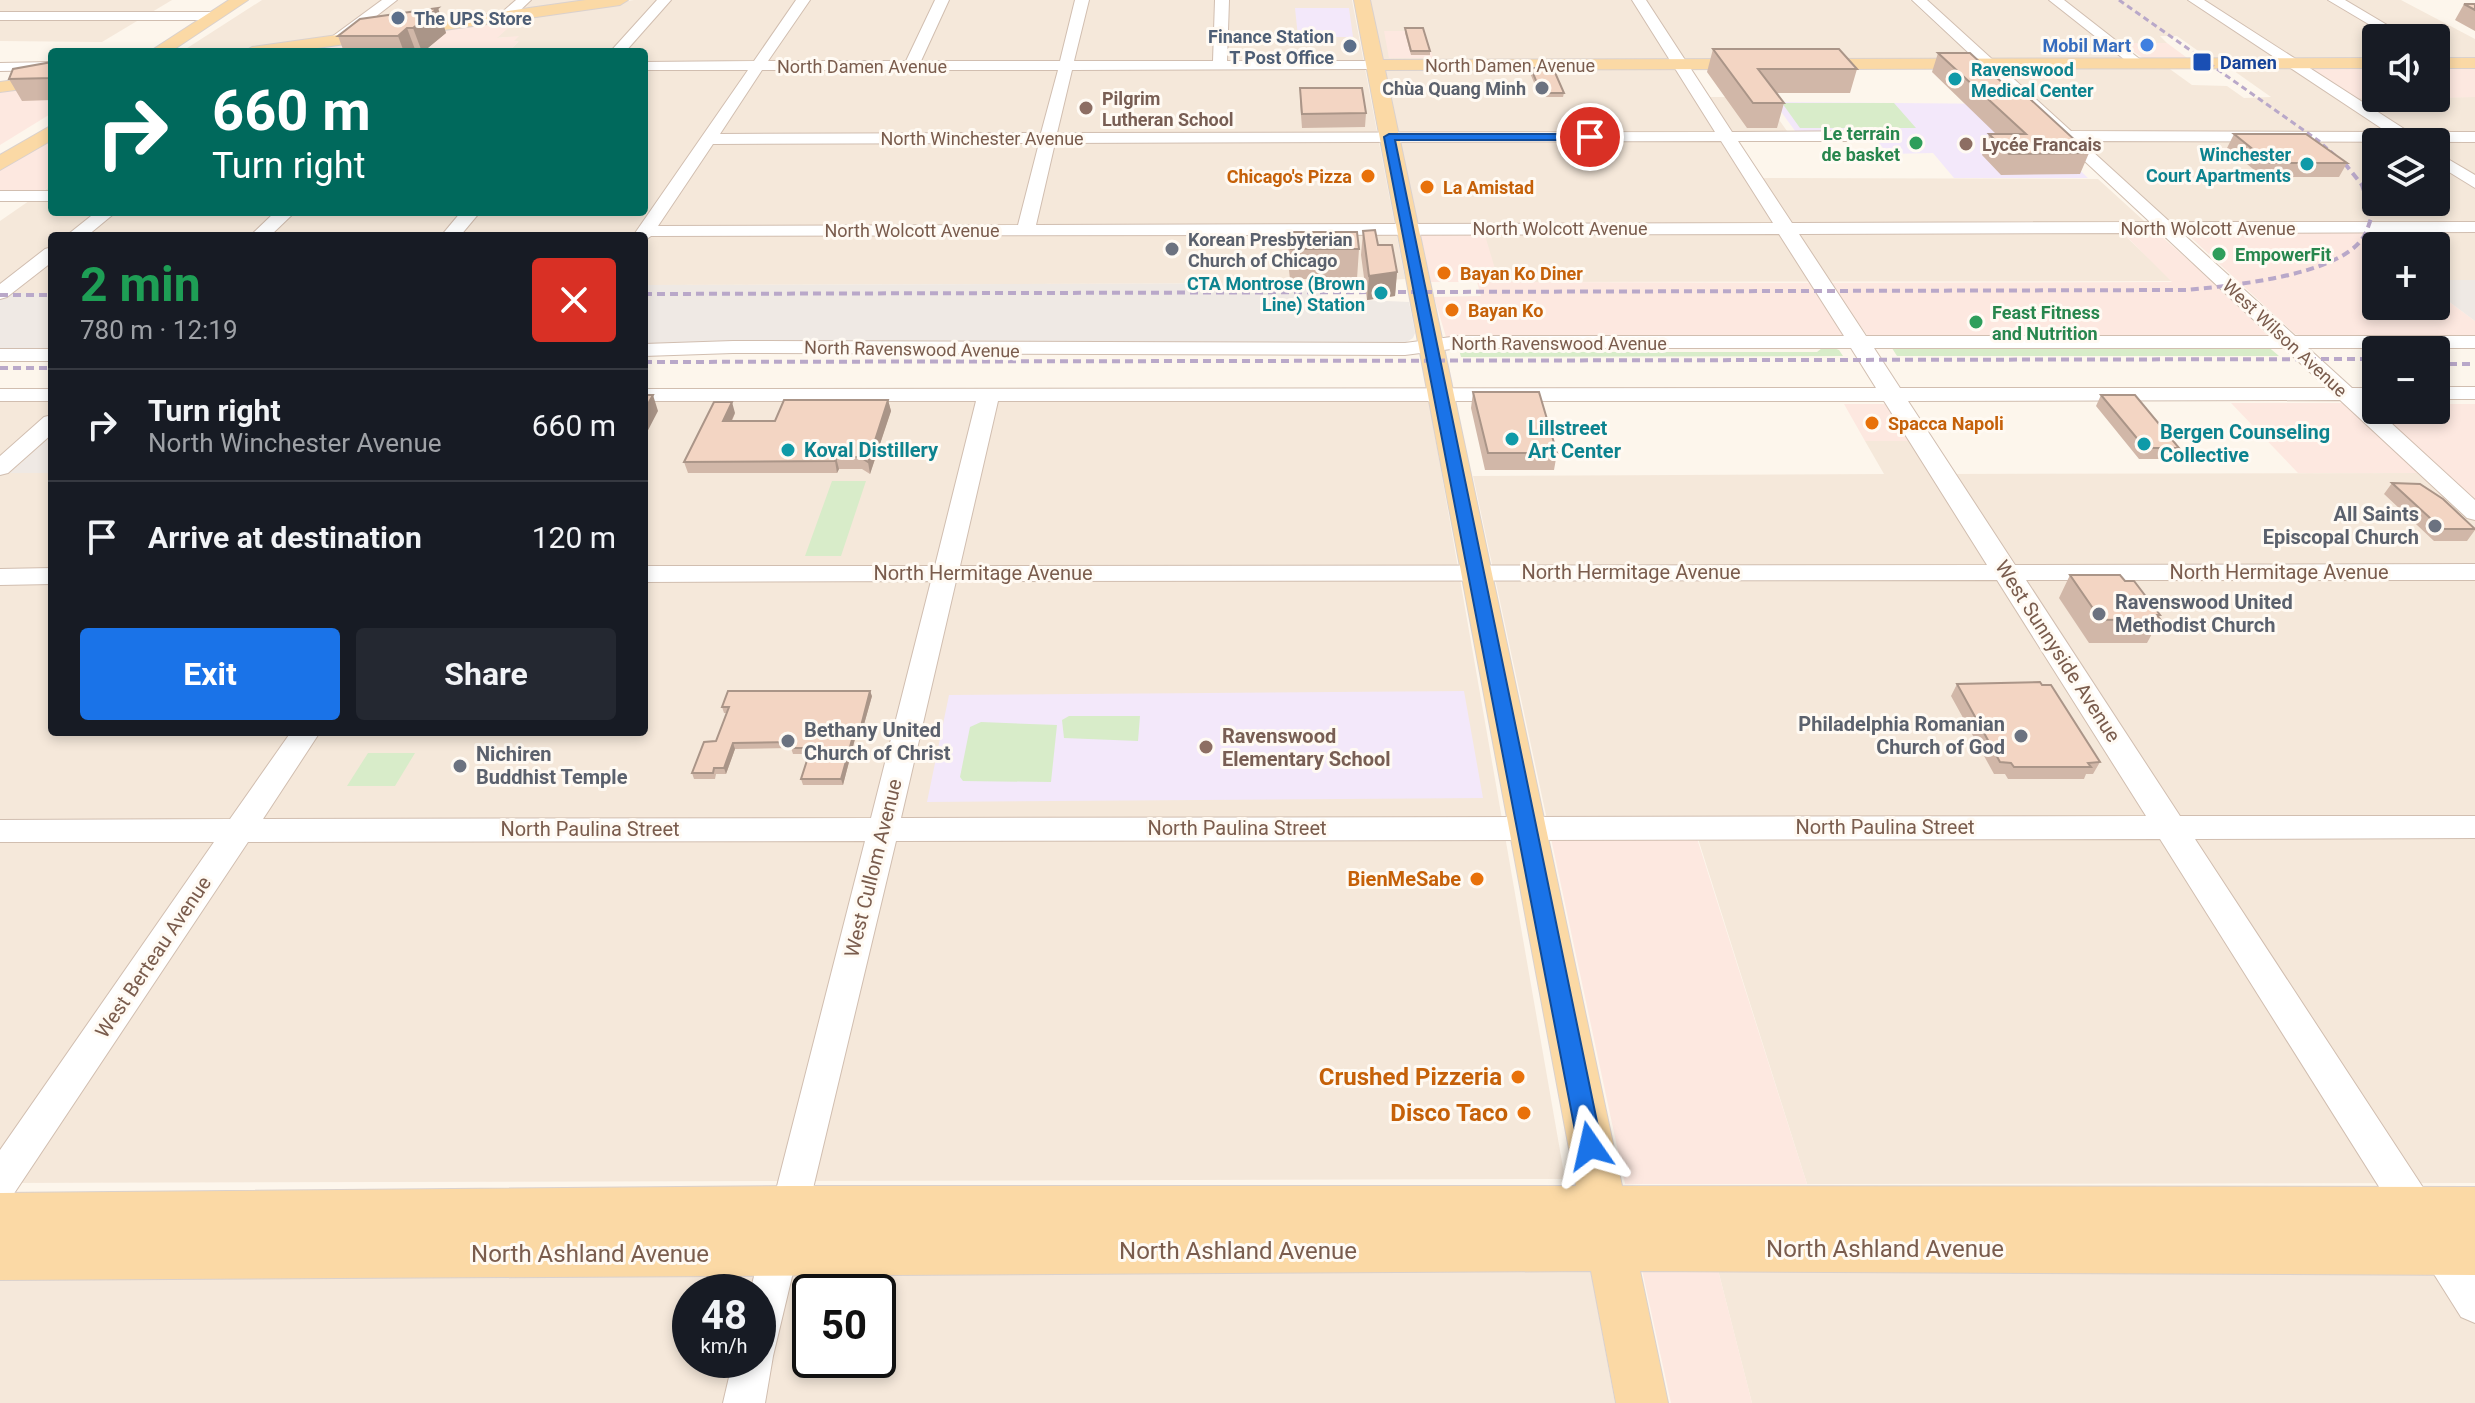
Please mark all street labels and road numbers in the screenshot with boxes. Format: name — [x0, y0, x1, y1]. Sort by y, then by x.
street label: North Damen Avenue — [1425, 55, 1595, 76]
street label: North Damen Avenue — [777, 56, 947, 77]
street label: North Winchester Avenue — [880, 128, 1084, 149]
street label: North Wolcott Avenue — [1472, 218, 1648, 239]
street label: North Wolcott Avenue — [2120, 218, 2296, 239]
street label: North Wolcott Avenue — [824, 220, 1000, 241]
street label: West Wilson Avenue — [2218, 275, 2352, 401]
street label: North Ravenswood Avenue — [1451, 333, 1667, 354]
street label: North Ravenswood Avenue — [804, 337, 1020, 361]
street label: West Sunnyside Avenue — [1990, 556, 2126, 746]
street label: North Hermitage Avenue — [1521, 560, 1741, 584]
street label: North Hermitage Avenue — [2169, 560, 2389, 584]
street label: North Hermitage Avenue — [873, 561, 1093, 585]
street label: West Cullom Avenue — [839, 776, 907, 960]
street label: North Paulina Street — [1795, 815, 1975, 839]
street label: North Paulina Street — [1147, 816, 1327, 840]
street label: North Paulina Street — [500, 817, 680, 841]
street label: West Berteau Avenue — [90, 872, 216, 1042]
street label: North Ashland Avenue — [1766, 1235, 2004, 1263]
street label: North Ashland Avenue — [1119, 1237, 1357, 1265]
street label: North Ashland Avenue — [471, 1240, 709, 1268]

